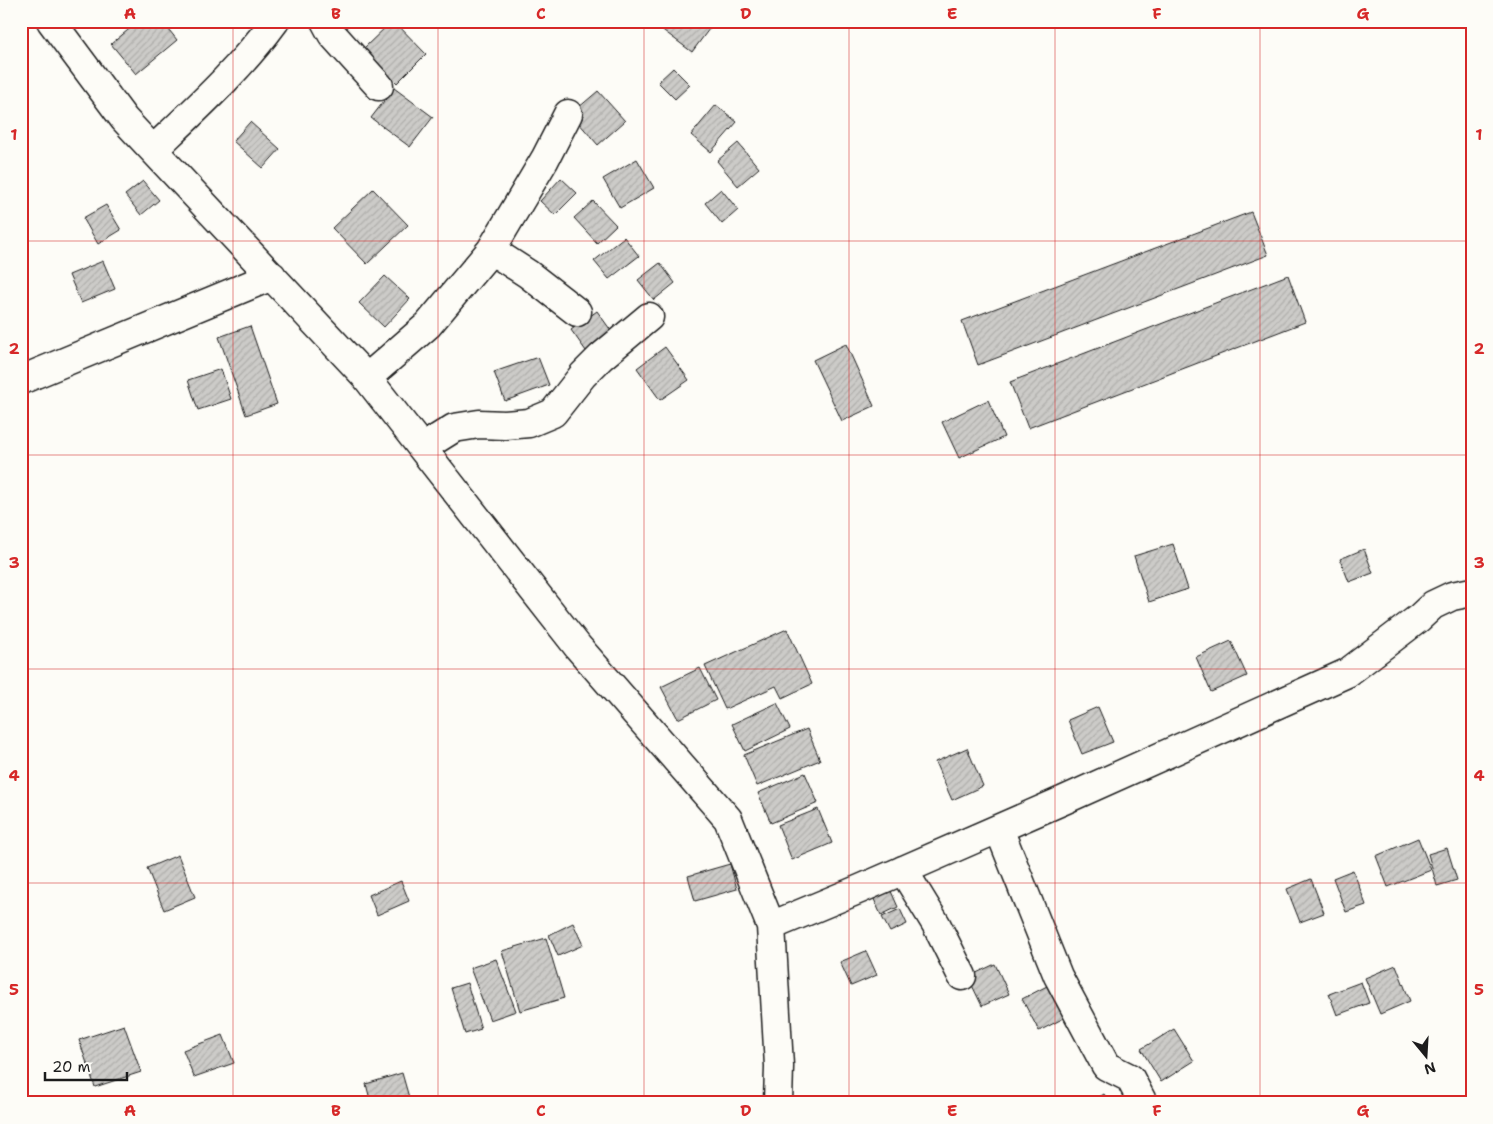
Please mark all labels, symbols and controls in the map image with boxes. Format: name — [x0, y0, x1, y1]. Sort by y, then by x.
text: A — [124, 3, 136, 24]
text: B — [331, 3, 341, 24]
text: C — [536, 3, 546, 24]
text: D — [740, 3, 752, 24]
text: E — [947, 3, 957, 24]
text: F — [1152, 3, 1162, 24]
text: G — [1357, 3, 1370, 24]
text: 1 — [10, 124, 18, 145]
text: 1 — [1475, 124, 1483, 145]
text: 2 — [8, 338, 20, 359]
text: 2 — [1473, 338, 1485, 359]
text: 3 — [8, 552, 20, 573]
text: 3 — [1473, 552, 1485, 573]
text: 4 — [8, 765, 20, 786]
text: 4 — [1473, 765, 1485, 786]
text: 5 — [9, 979, 19, 1000]
text: 5 — [1474, 979, 1484, 1000]
north arrow — [1400, 1032, 1450, 1082]
scale bar — [45, 1049, 128, 1081]
text: 20 m — [52, 1057, 91, 1077]
text: N — [1422, 1058, 1438, 1079]
text: A — [124, 1100, 136, 1121]
text: B — [331, 1100, 341, 1121]
text: C — [536, 1100, 546, 1121]
text: D — [740, 1100, 752, 1121]
text: E — [947, 1100, 957, 1121]
text: F — [1152, 1100, 1162, 1121]
text: G — [1357, 1100, 1370, 1121]

